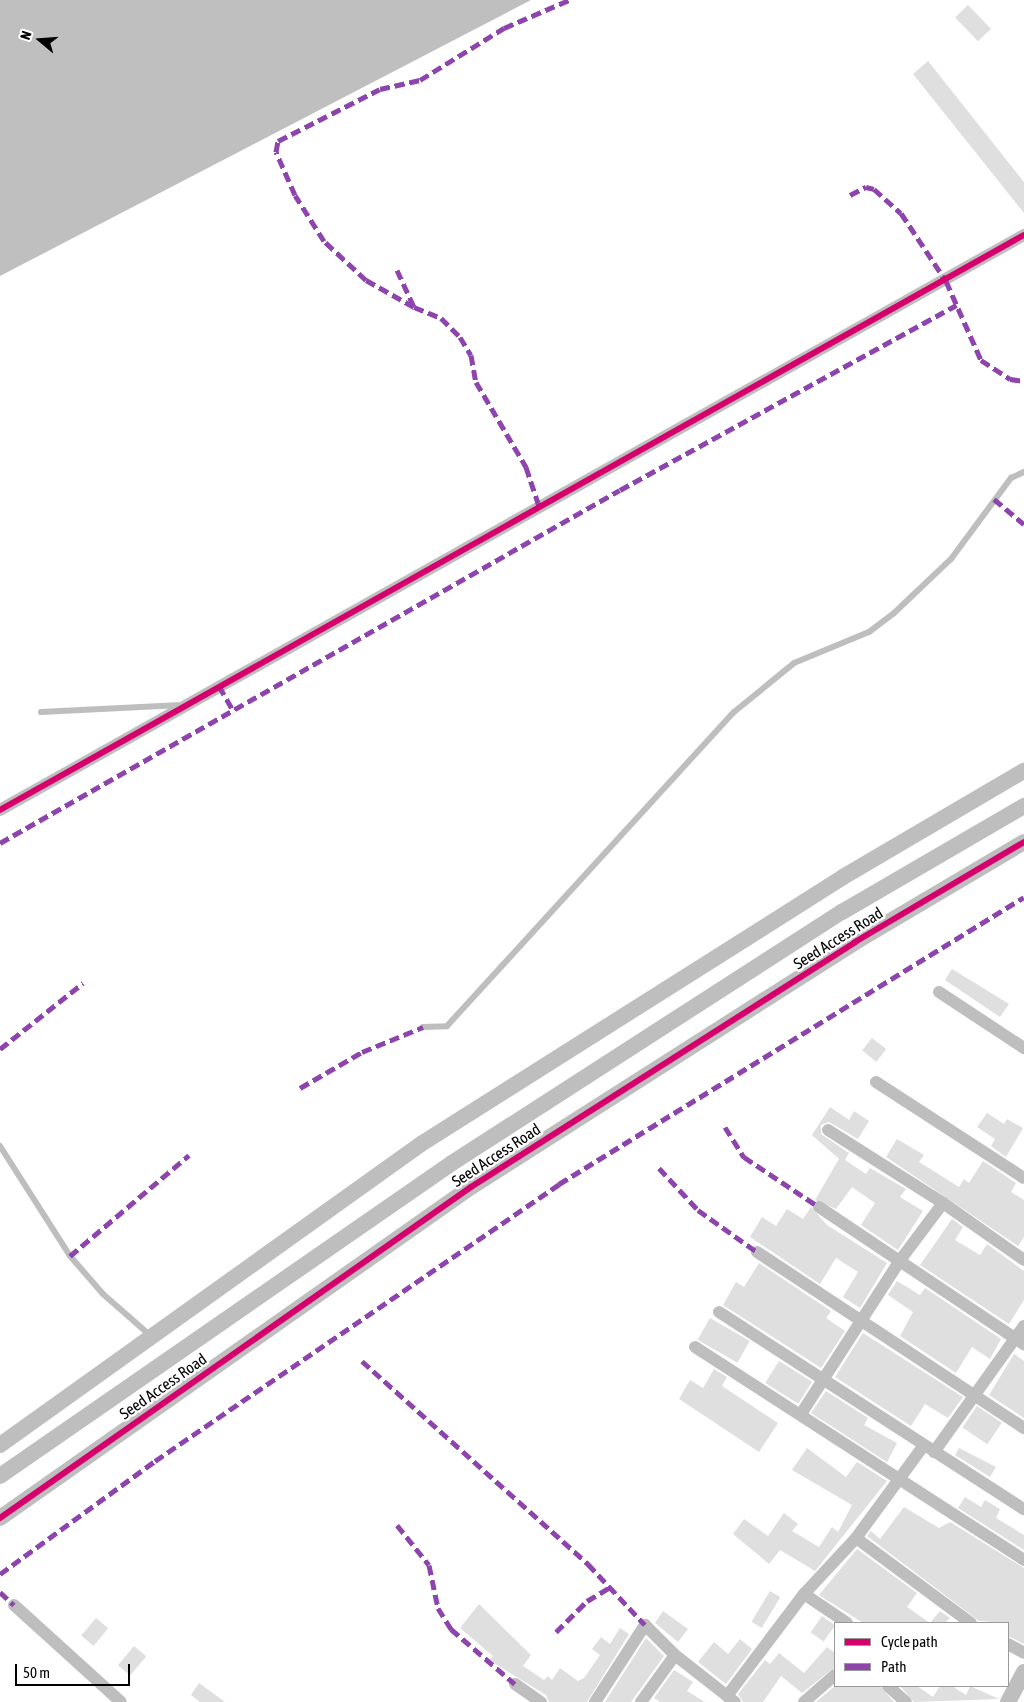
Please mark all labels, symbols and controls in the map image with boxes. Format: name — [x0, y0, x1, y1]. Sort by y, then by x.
north arrow — [15, 15, 65, 65]
text: N — [17, 29, 35, 42]
street label: Seed Access Road — [790, 903, 886, 973]
street label: Seed Access Road — [448, 1119, 544, 1191]
street label: Seed Access Road — [116, 1349, 210, 1423]
legend — [834, 1622, 1009, 1687]
text: Cycle path — [881, 1633, 938, 1650]
scale bar — [18, 1654, 132, 1686]
text: Path — [881, 1658, 907, 1675]
text: 50 m — [23, 1664, 50, 1681]

